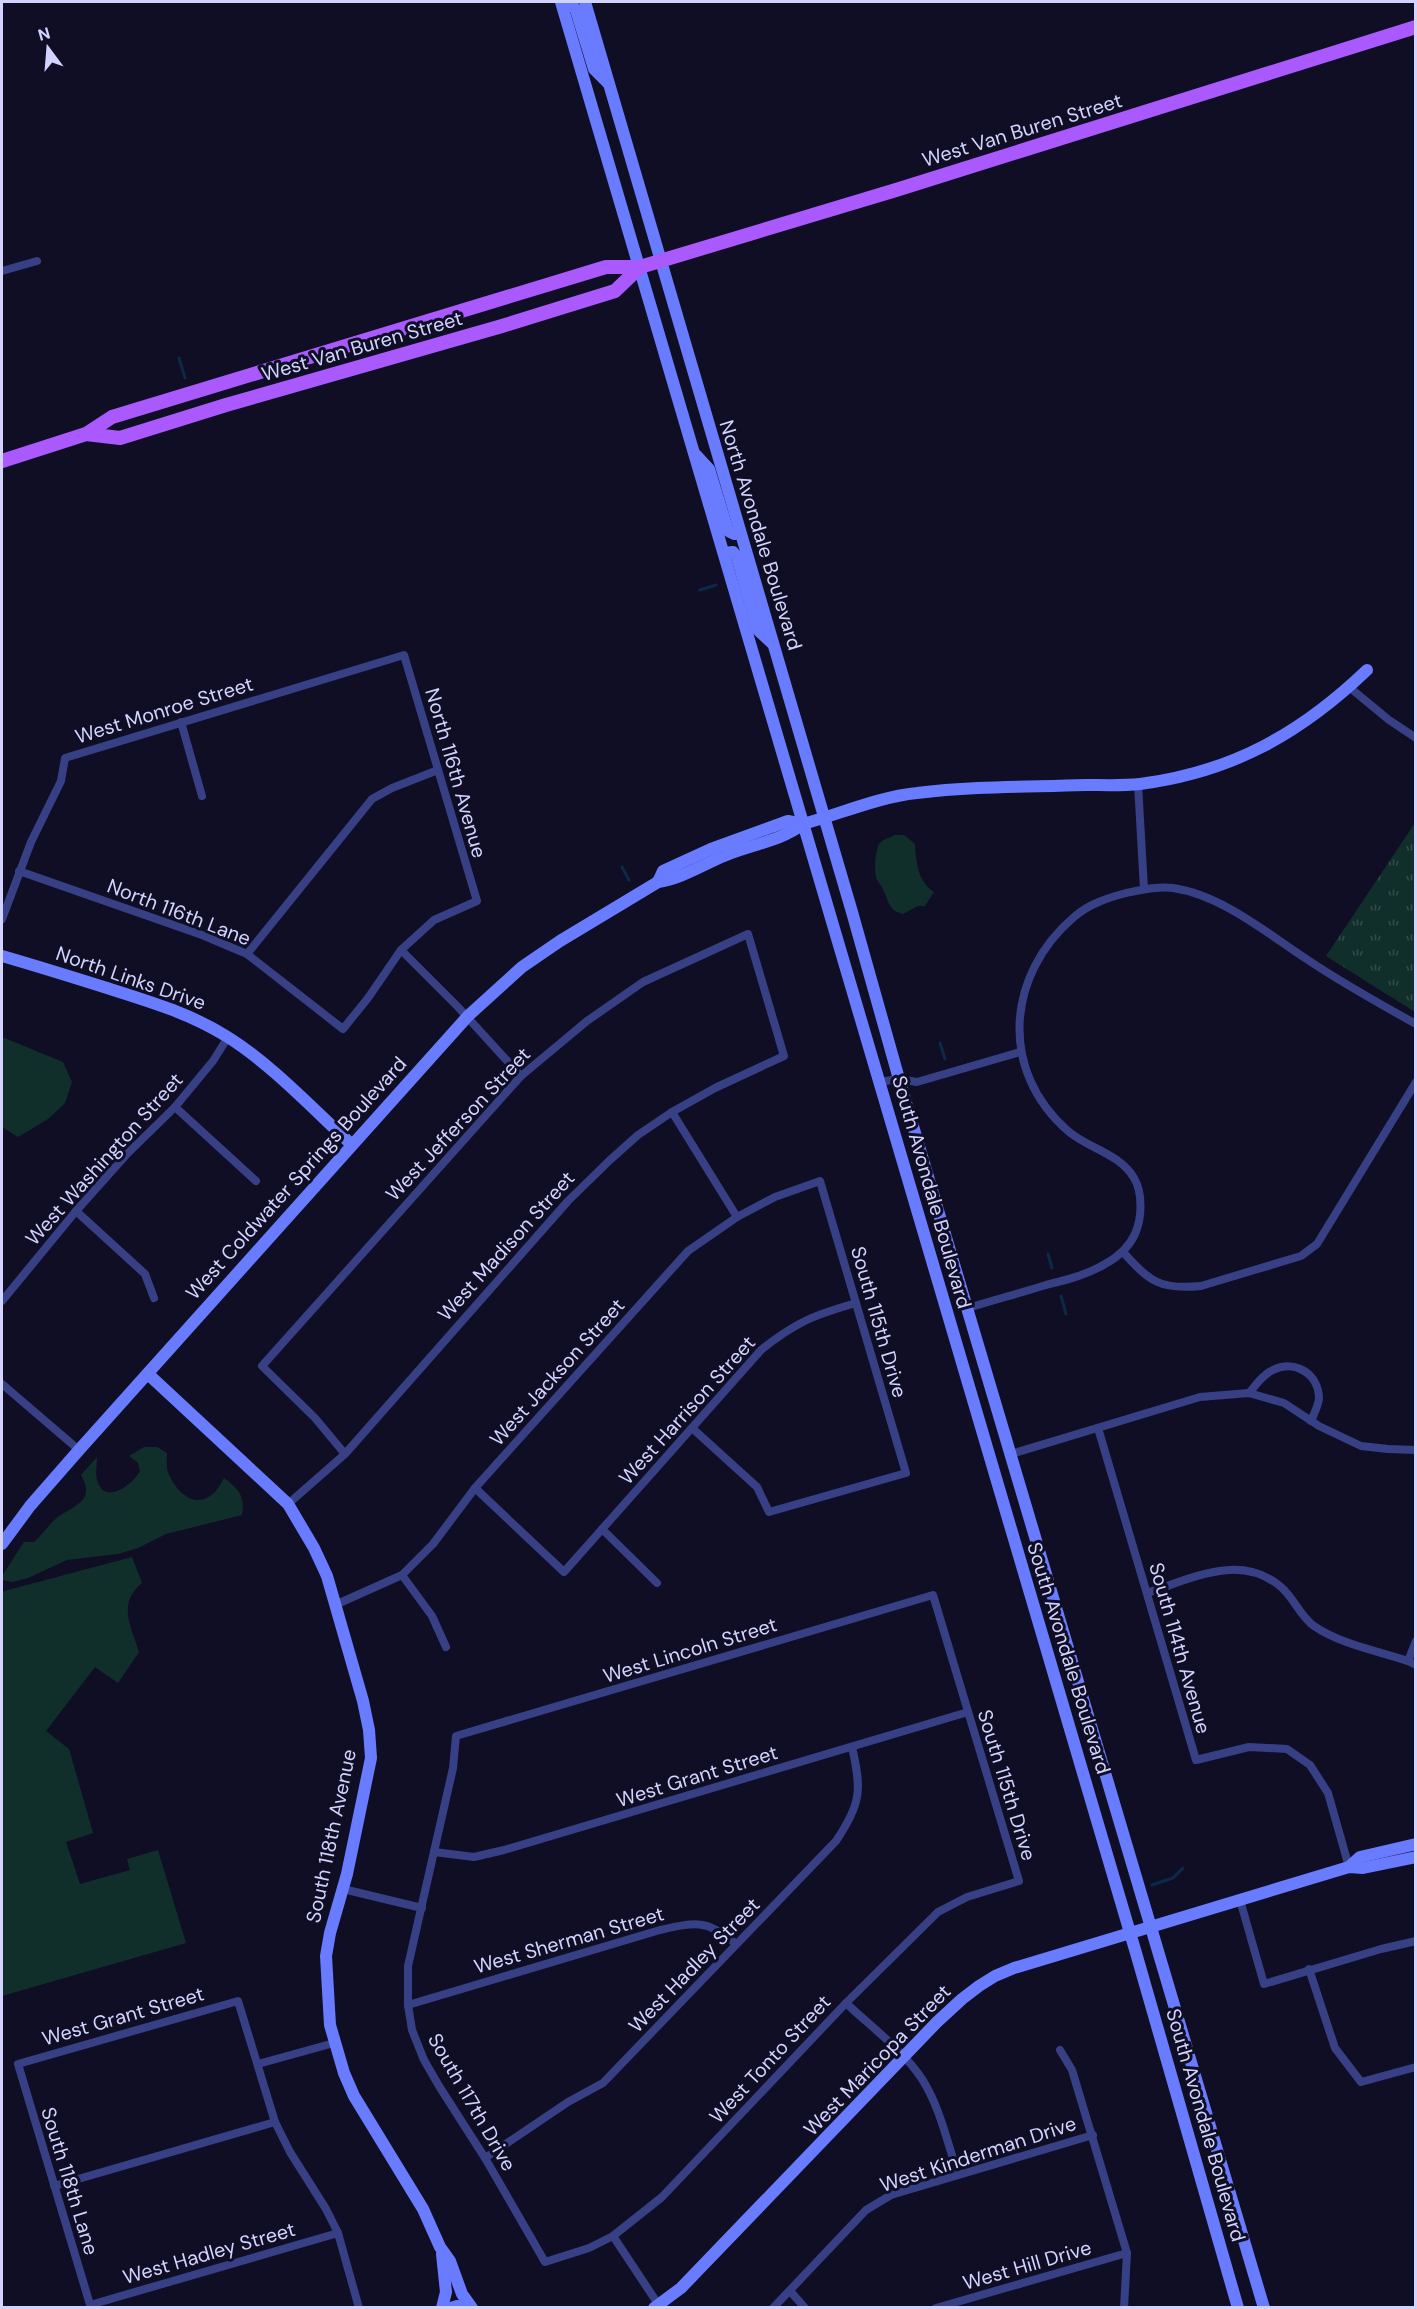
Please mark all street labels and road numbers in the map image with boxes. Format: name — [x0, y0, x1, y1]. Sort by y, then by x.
street label: West Van Buren Street — [919, 87, 1125, 173]
street label: West Van Buren Street — [259, 305, 466, 387]
street label: North Avondale Boulevard — [714, 417, 808, 653]
street label: West Monroe Street — [72, 670, 256, 749]
street label: North 116th Avenue — [419, 685, 493, 861]
street label: North 116th Lane — [104, 873, 254, 951]
street label: North Links Drive — [53, 940, 209, 1016]
street label: West Jefferson Street — [380, 1041, 536, 1206]
street label: West Coldwater Springs Boulevard — [180, 1051, 412, 1305]
street label: West Washington Street — [20, 1067, 189, 1251]
street label: South Avondale Boulevard — [886, 1073, 978, 1311]
street label: West Madison Street — [432, 1166, 580, 1326]
street label: South 115th Drive — [845, 1243, 913, 1401]
street label: West Jackson Street — [484, 1293, 630, 1451]
street label: West Harrison Street — [613, 1330, 761, 1490]
street label: South Avondale Boulevard — [1021, 1539, 1117, 1777]
street label: South 114th Avenue — [1143, 1559, 1217, 1737]
street label: West Lincoln Street — [600, 1611, 780, 1689]
street label: South 115th Drive — [972, 1706, 1042, 1864]
street label: West Grant Street — [613, 1739, 781, 1813]
street label: South 118th Avenue — [300, 1747, 362, 1925]
street label: West Hadley Street — [623, 1892, 765, 2038]
street label: West Sherman Street — [471, 1900, 667, 1980]
street label: West Maricopa Street — [798, 1979, 956, 2141]
street label: West Grant Street — [39, 1980, 207, 2052]
street label: West Tonto Street — [704, 1989, 836, 2129]
street label: South Avondale Boulevard — [1160, 2006, 1252, 2244]
street label: South 117th Drive — [422, 2028, 522, 2176]
street label: South 118th Lane — [35, 2104, 105, 2258]
street label: West Kinderman Drive — [877, 2110, 1079, 2198]
street label: West Hadley Street — [120, 2216, 298, 2290]
street label: West Hill Drive — [960, 2234, 1094, 2296]

